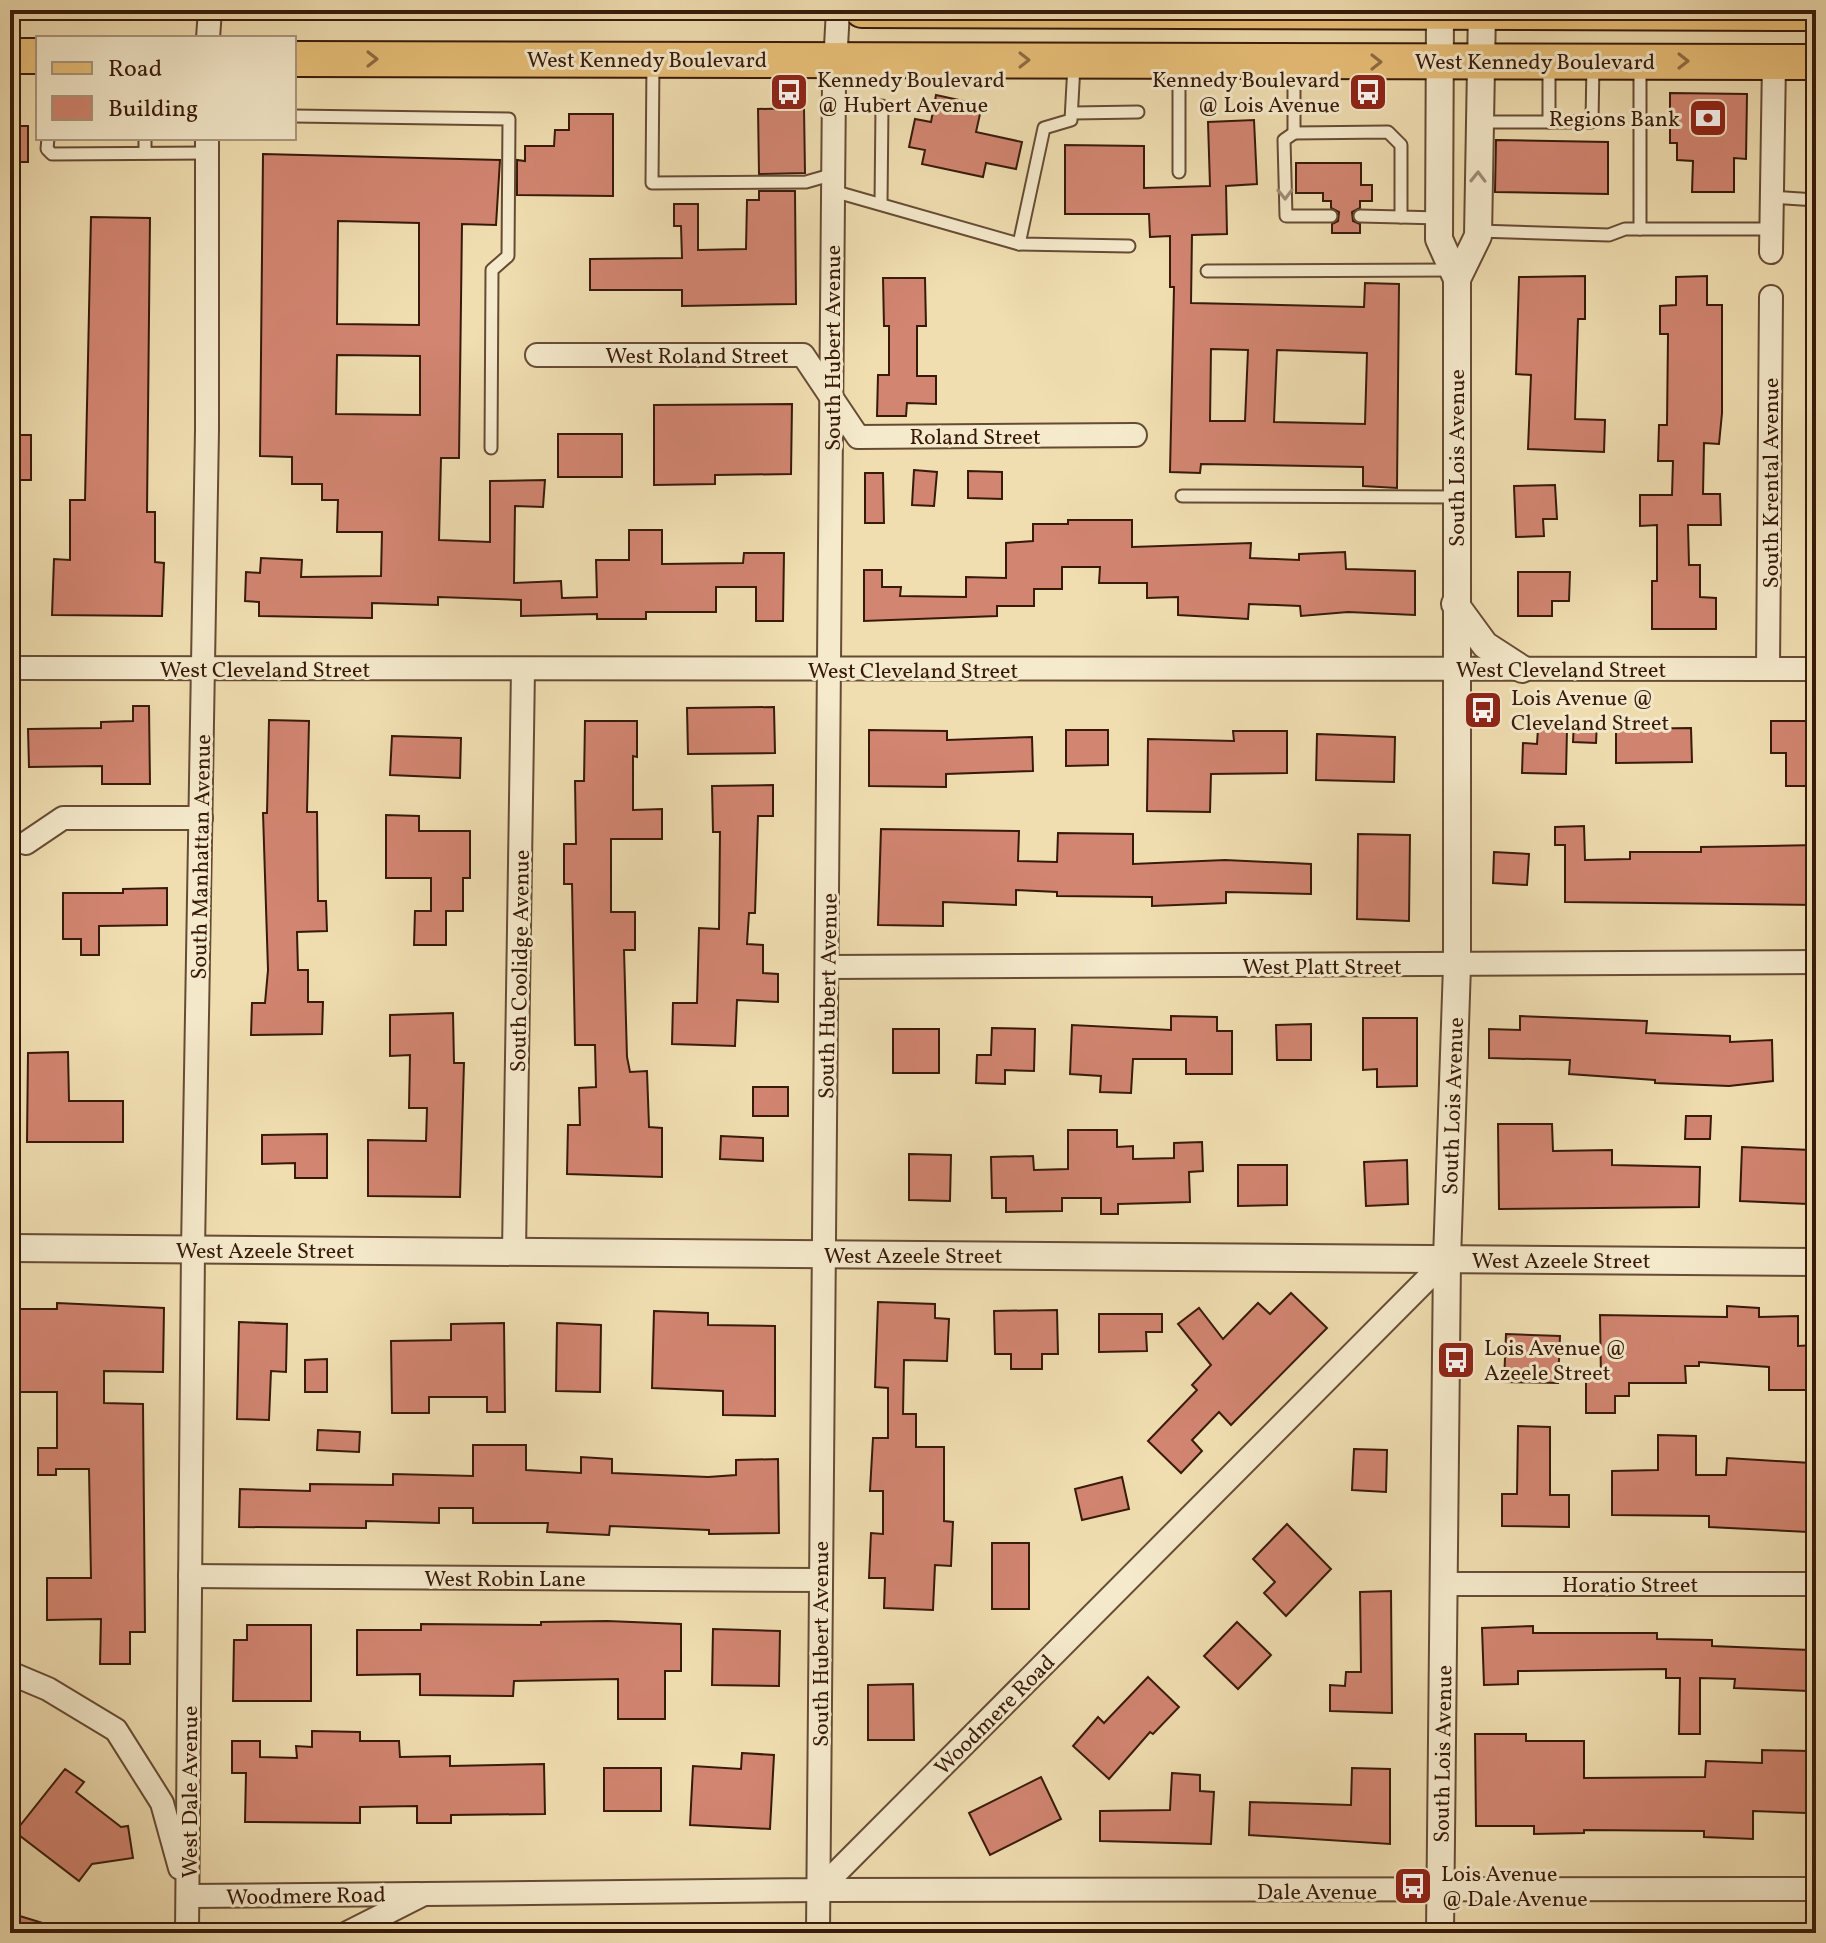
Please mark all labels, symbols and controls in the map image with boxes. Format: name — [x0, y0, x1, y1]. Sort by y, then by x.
legend — [36, 36, 296, 140]
street label: West Kennedy Boulevard — [527, 46, 767, 77]
street label: West Kennedy Boulevard — [1415, 48, 1655, 79]
one-way arrow — [366, 50, 379, 68]
one-way arrow — [1018, 51, 1031, 69]
one-way arrow — [1677, 52, 1690, 70]
text: Road — [108, 53, 162, 87]
one-way arrow — [1370, 53, 1383, 71]
place label: Kennedy Boulevard @ Hubert Avenue — [817, 66, 1005, 122]
place label: Kennedy Boulevard @ Lois Avenue — [1152, 66, 1340, 122]
bus stop icon: Kennedy Boulevard @ Hubert Avenue — [768, 71, 810, 113]
bus stop icon: Kennedy Boulevard @ Lois Avenue — [1347, 71, 1389, 113]
text: Building — [108, 93, 198, 127]
bank icon: Regions Bank — [1687, 97, 1729, 139]
place label: Regions Bank — [1549, 105, 1680, 136]
one-way arrow — [1470, 170, 1487, 183]
one-way arrow — [1277, 188, 1294, 201]
street label: South Hubert Avenue — [819, 245, 850, 451]
street label: West Roland Street — [605, 342, 789, 373]
street label: South Lois Avenue — [1443, 369, 1474, 547]
street label: South Krental Avenue — [1757, 378, 1788, 588]
street label: Roland Street — [909, 423, 1041, 454]
street label: West Cleveland Street — [160, 656, 370, 687]
street label: West Cleveland Street — [1456, 656, 1666, 687]
street label: West Cleveland Street — [808, 657, 1018, 688]
place label: Lois Avenue @ Cleveland Street — [1511, 684, 1669, 740]
bus stop icon: Lois Avenue @ Cleveland Street — [1462, 689, 1504, 731]
street label: South Manhattan Avenue — [185, 734, 220, 980]
street label: South Coolidge Avenue — [504, 849, 539, 1073]
street label: South Hubert Avenue — [812, 893, 847, 1099]
street label: West Platt Street — [1242, 953, 1402, 984]
street label: South Lois Avenue — [1436, 1017, 1473, 1196]
street label: West Azeele Street — [176, 1237, 355, 1268]
street label: West Azeele Street — [824, 1242, 1003, 1273]
street label: West Azeele Street — [1472, 1247, 1651, 1278]
place label: Lois Avenue @ Azeele Street — [1484, 1334, 1627, 1390]
bus stop icon: Lois Avenue @ Azeele Street — [1435, 1339, 1477, 1381]
street label: South Hubert Avenue — [807, 1541, 838, 1747]
street label: West Robin Lane — [424, 1565, 586, 1596]
street label: Horatio Street — [1562, 1571, 1698, 1602]
street label: Woodmere Road — [928, 1648, 1063, 1783]
street label: South Lois Avenue — [1427, 1665, 1462, 1843]
street label: West Dale Avenue — [176, 1706, 207, 1878]
place label: Lois Avenue @ Dale Avenue — [1441, 1860, 1588, 1916]
bus stop icon: Lois Avenue @ Dale Avenue — [1392, 1865, 1434, 1907]
street label: Dale Avenue — [1257, 1878, 1377, 1909]
street label: Woodmere Road — [226, 1881, 386, 1914]

